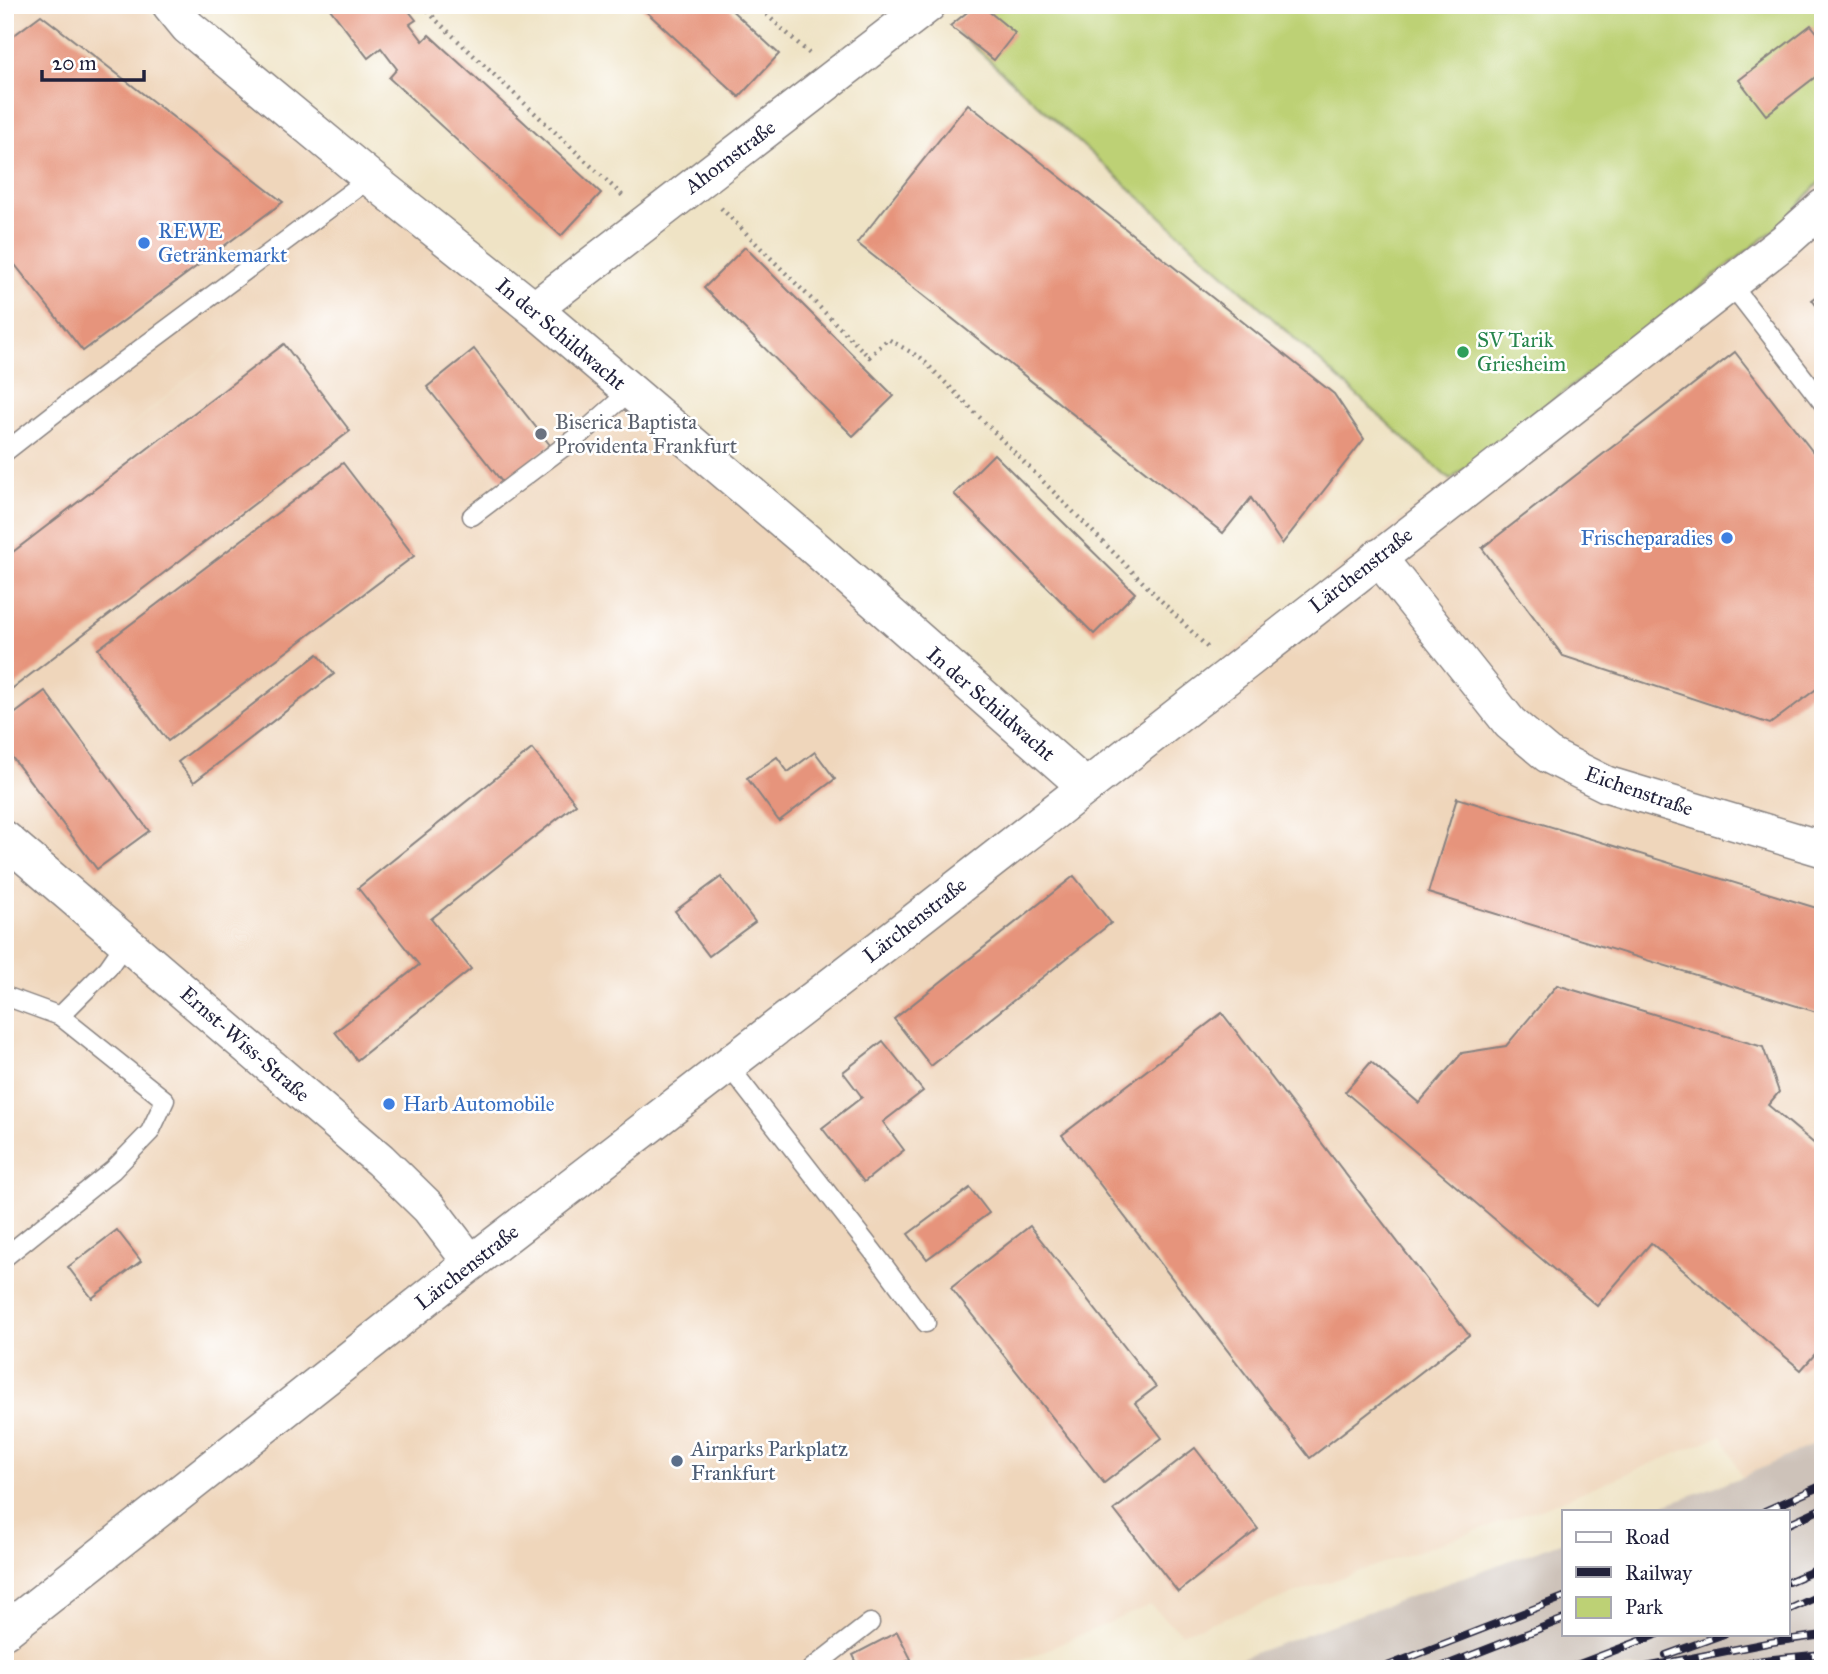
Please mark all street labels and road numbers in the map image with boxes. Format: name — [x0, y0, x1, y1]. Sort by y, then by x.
street label: Ahornstraße — [679, 114, 781, 200]
street label: In der Schildwacht — [491, 272, 632, 396]
street label: Lärchenstraße — [1304, 521, 1418, 618]
street label: In der Schildwacht — [922, 641, 1061, 767]
street label: Eichenstraße — [1581, 760, 1697, 822]
street label: Lärchenstraße — [858, 871, 972, 968]
street label: Ernst-Wiss-Straße — [175, 981, 315, 1108]
street label: Lärchenstraße — [410, 1218, 524, 1315]

